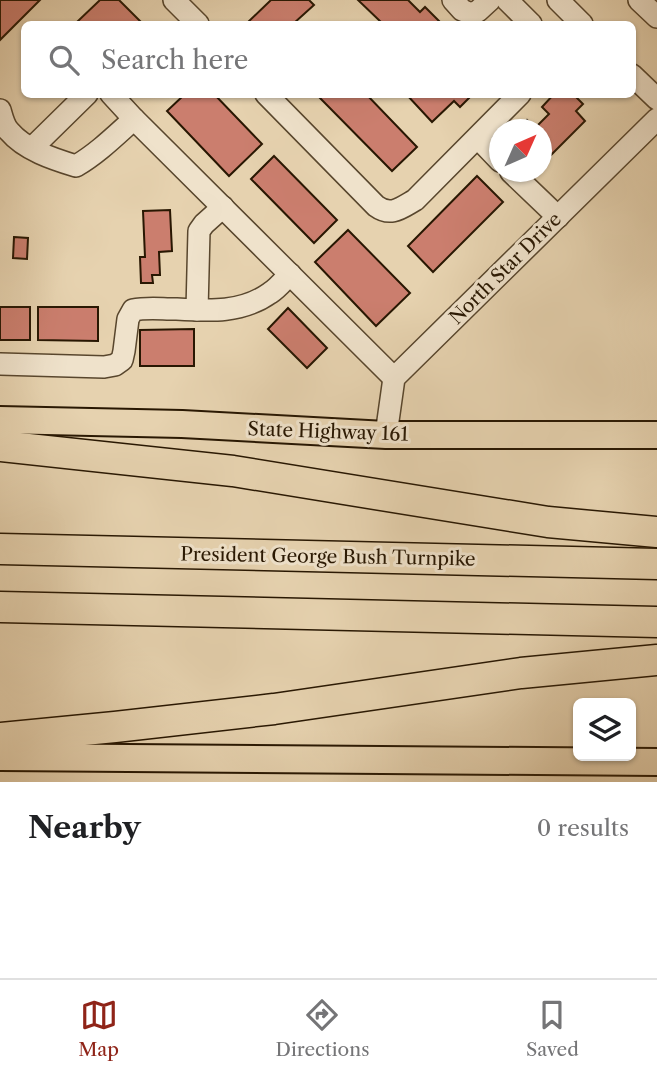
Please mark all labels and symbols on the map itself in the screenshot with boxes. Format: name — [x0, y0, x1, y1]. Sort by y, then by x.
north arrow — [489, 119, 552, 182]
street label: North Star Drive — [445, 208, 566, 329]
street label: State Highway 161 — [247, 417, 409, 446]
street label: President George Bush Turnpike — [180, 542, 476, 571]

